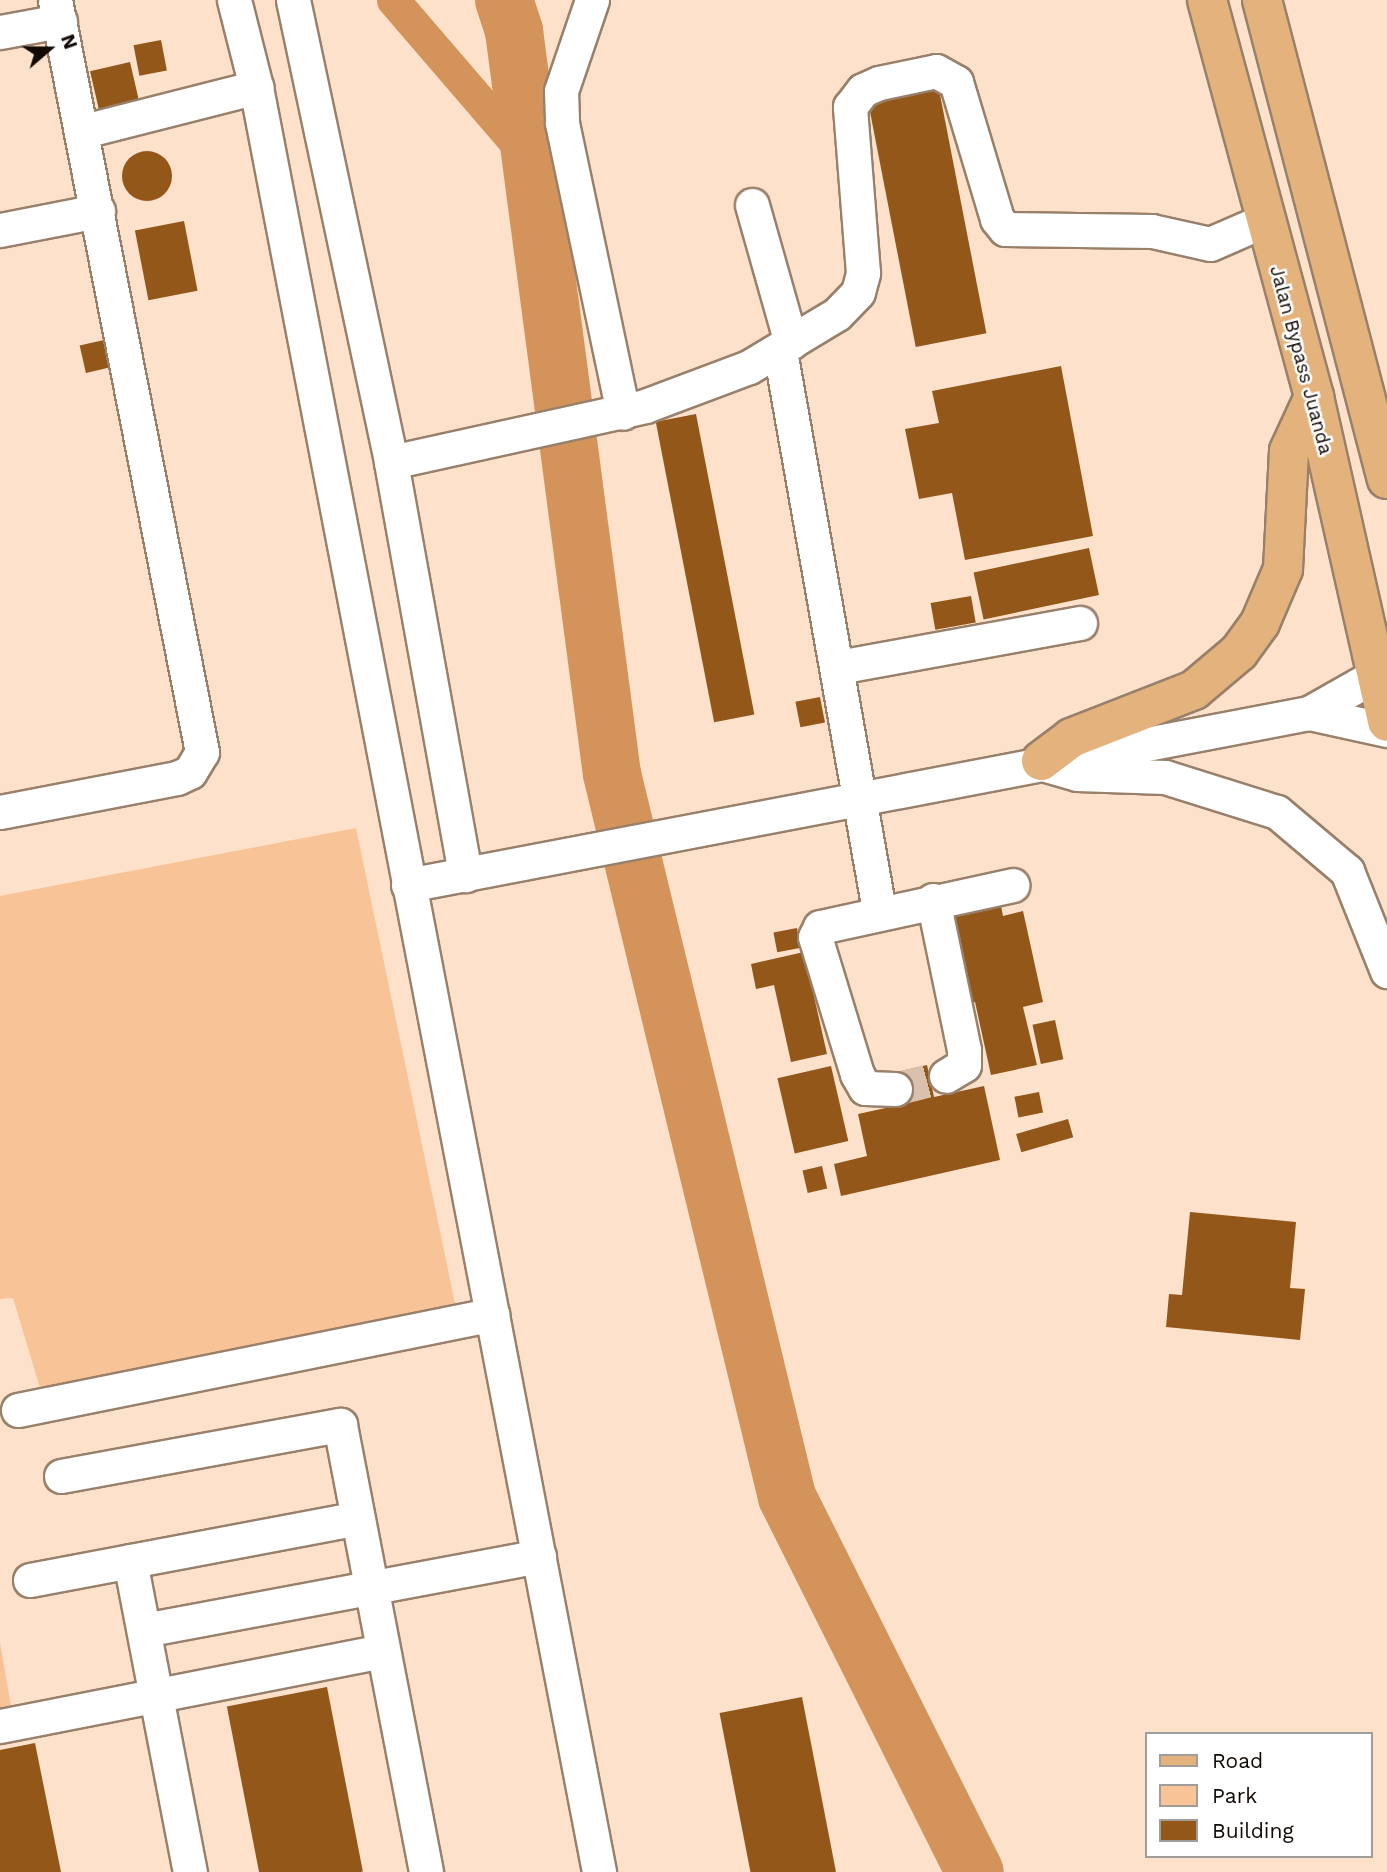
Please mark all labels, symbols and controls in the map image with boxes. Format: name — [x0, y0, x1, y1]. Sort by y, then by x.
north arrow — [14, 14, 84, 84]
text: N — [56, 31, 82, 52]
street label: Jalan Bypass Juanda — [1265, 263, 1337, 457]
legend — [1146, 1732, 1373, 1858]
text: Road — [1212, 1748, 1263, 1773]
text: Park — [1212, 1783, 1257, 1808]
text: Building — [1212, 1818, 1294, 1843]

